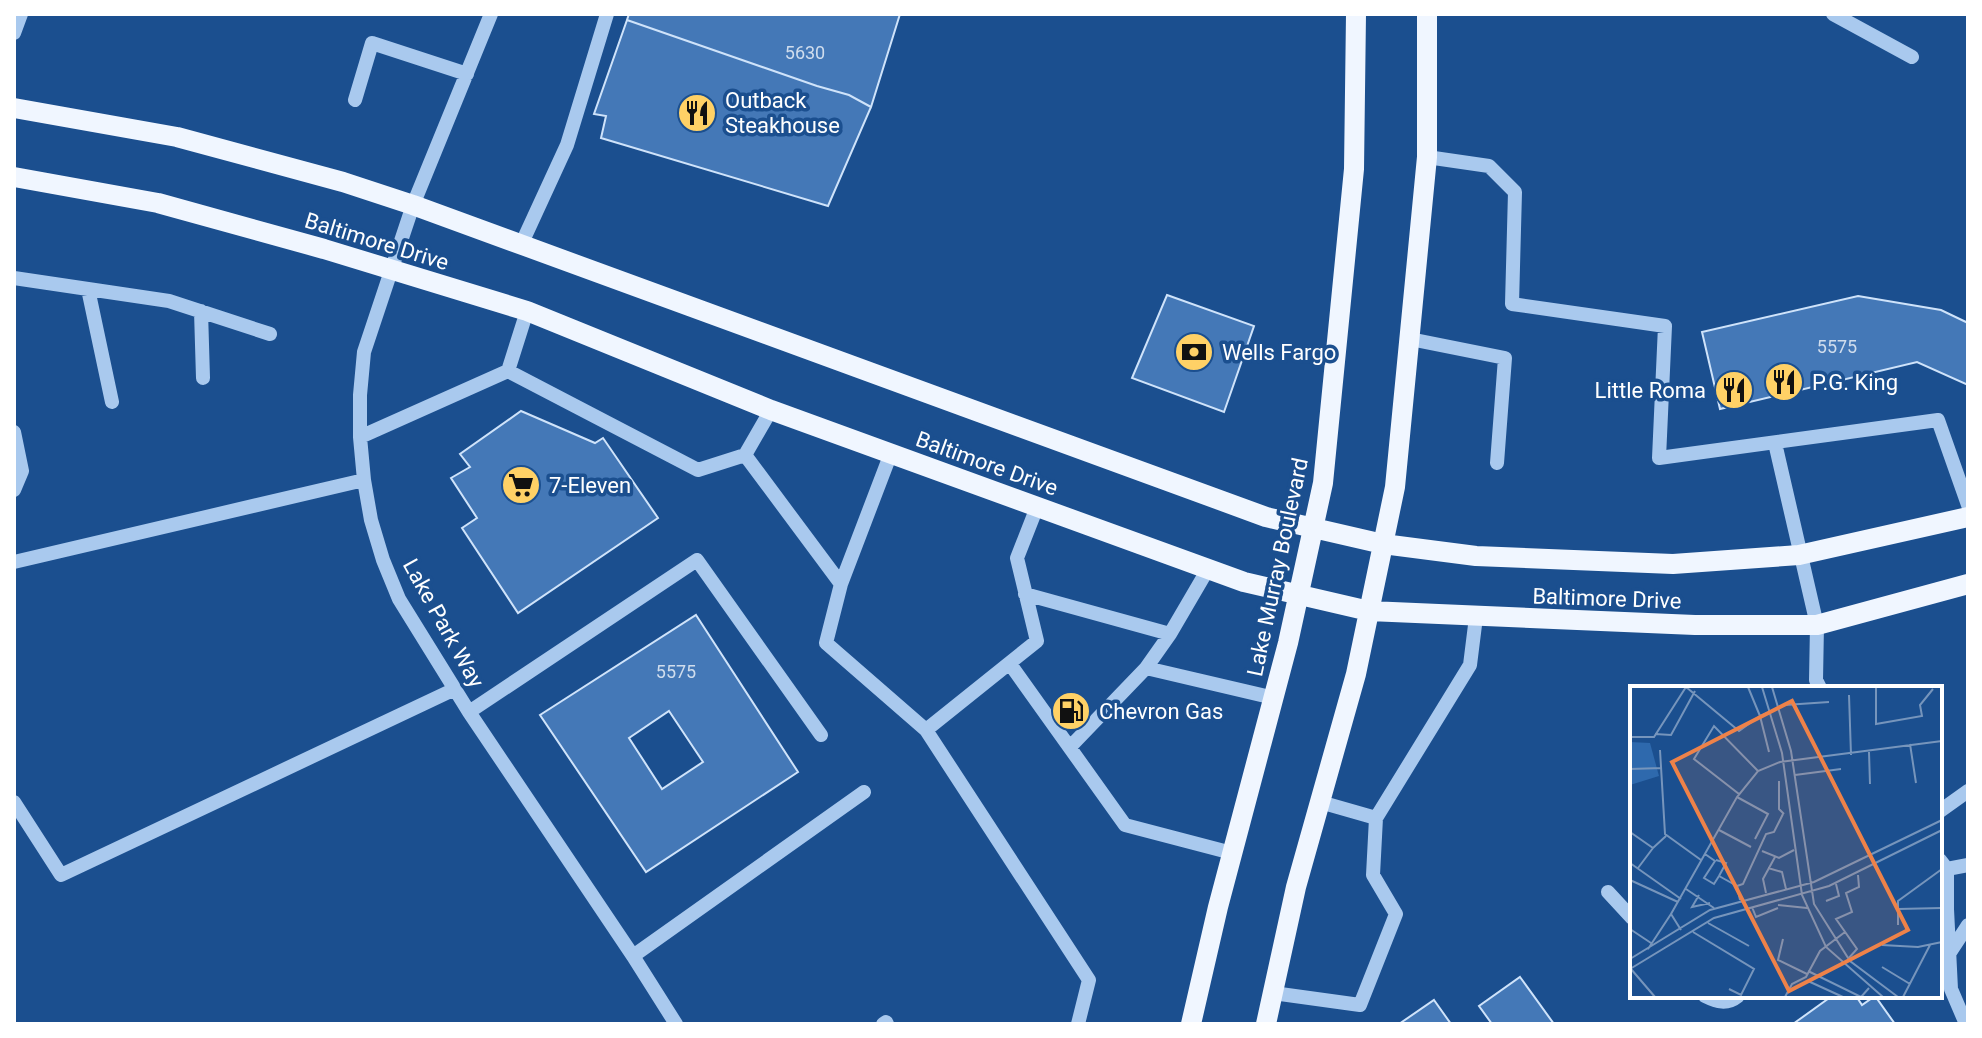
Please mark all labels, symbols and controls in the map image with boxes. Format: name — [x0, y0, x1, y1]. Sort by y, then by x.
house number: 5630 — [785, 42, 825, 63]
place label: Outback Steakhouse — [725, 88, 840, 138]
restaurant icon: Outback Steakhouse — [676, 92, 718, 134]
street label: Baltimore Drive — [302, 208, 452, 275]
bank icon: Wells Fargo — [1173, 331, 1215, 373]
house number: 5575 — [1817, 336, 1857, 357]
place label: Wells Fargo — [1222, 340, 1336, 365]
restaurant icon: P.G. King — [1763, 361, 1805, 403]
restaurant icon: Little Roma — [1713, 369, 1755, 411]
place label: P.G. King — [1812, 370, 1898, 395]
place label: Little Roma — [1595, 378, 1706, 403]
street label: Baltimore Drive — [912, 426, 1061, 501]
street label: Lake Murray Boulevard — [1242, 456, 1313, 679]
supermarket icon: 7-Eleven — [500, 464, 542, 506]
place label: 7-Eleven — [549, 473, 631, 498]
street label: Lake Park Way — [398, 555, 489, 692]
street label: Baltimore Drive — [1532, 583, 1682, 614]
house number: 5575 — [656, 661, 696, 682]
inset map — [1630, 686, 1942, 998]
fuel station icon: Chevron Gas — [1050, 690, 1092, 732]
place label: Chevron Gas — [1099, 699, 1223, 724]

